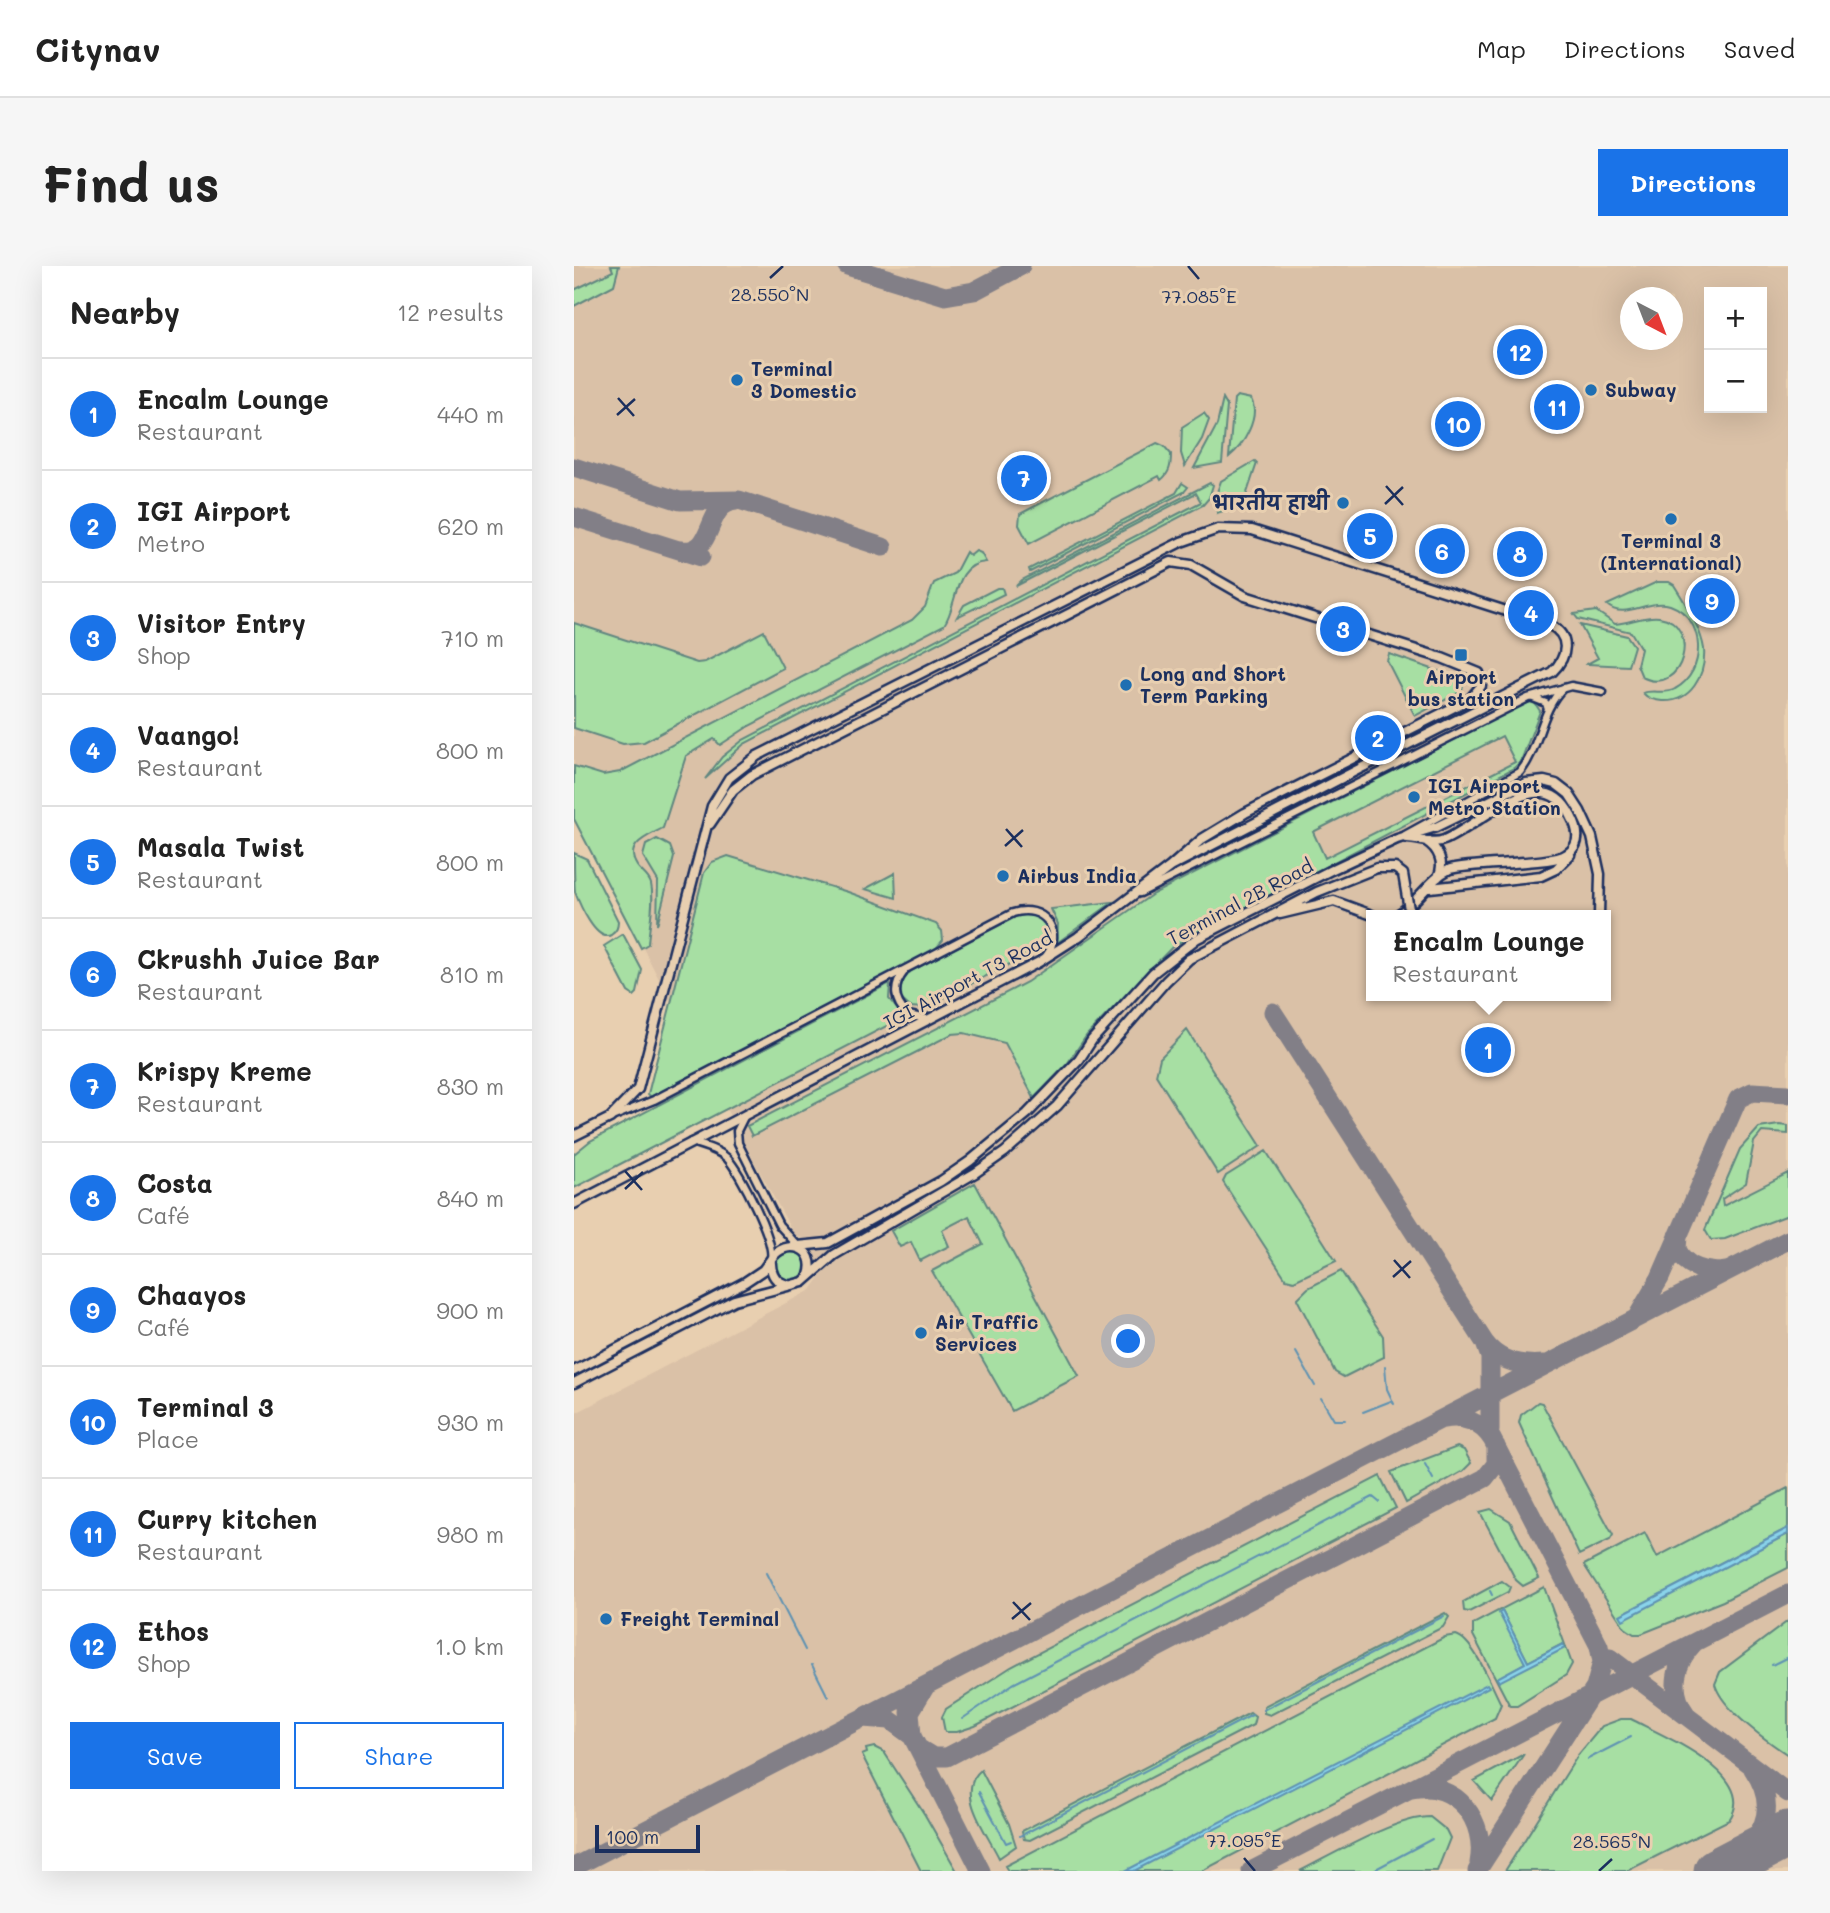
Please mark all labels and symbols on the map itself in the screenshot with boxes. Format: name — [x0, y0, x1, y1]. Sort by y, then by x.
text: 28.550°N — [731, 282, 809, 306]
text: 77.085°E — [1161, 284, 1237, 308]
north arrow — [1620, 287, 1683, 350]
pin: 12 — [1497, 326, 1543, 378]
place label: Terminal 3 Domestic — [751, 356, 857, 403]
marker: Terminal 3 Domestic — [729, 372, 745, 388]
place label: Subway — [1605, 377, 1676, 402]
pin: 11 — [1534, 381, 1580, 433]
marker: Subway — [1583, 382, 1599, 398]
pin: 10 — [1435, 398, 1481, 450]
pin: 7 — [1001, 452, 1047, 504]
place label: भारतीय हाथी — [1212, 488, 1331, 516]
marker: भारतीय हाथी — [1335, 495, 1351, 511]
pin: 5 — [1347, 510, 1393, 562]
marker: Terminal 3 (International) — [1663, 511, 1679, 527]
pin: 6 — [1419, 525, 1465, 577]
pin: 8 — [1497, 528, 1543, 580]
place label: Terminal 3 (International) — [1600, 528, 1742, 575]
pin: 9 — [1689, 575, 1735, 627]
pin: 4 — [1508, 587, 1554, 639]
pin: 3 — [1320, 603, 1366, 655]
marker: Airport bus station — [1453, 647, 1469, 663]
place label: Long and Short Term Parking — [1140, 661, 1286, 708]
place label: Airport bus station — [1408, 664, 1514, 711]
marker: Long and Short Term Parking — [1118, 677, 1134, 693]
pin: 2 — [1355, 712, 1401, 764]
place label: IGI Airport Metro Station — [1428, 773, 1561, 820]
marker: IGI Airport Metro Station — [1406, 789, 1422, 805]
street label: Terminal 2B Road — [1162, 853, 1317, 951]
place label: Airbus India — [1017, 863, 1137, 888]
marker: Airbus India — [995, 868, 1011, 884]
street label: IGI Airport T3 Road — [879, 925, 1056, 1035]
pin: 1 — [1465, 1024, 1511, 1076]
place label: Air Traffic Services — [935, 1309, 1038, 1356]
your location — [1111, 1324, 1145, 1358]
marker: Air Traffic Services — [913, 1325, 929, 1341]
place label: Freight Terminal — [620, 1606, 779, 1631]
marker: Freight Terminal — [598, 1611, 614, 1627]
scale bar — [595, 1822, 700, 1854]
text: 77.095°E — [1207, 1828, 1281, 1852]
text: 28.565°N — [1573, 1829, 1651, 1853]

